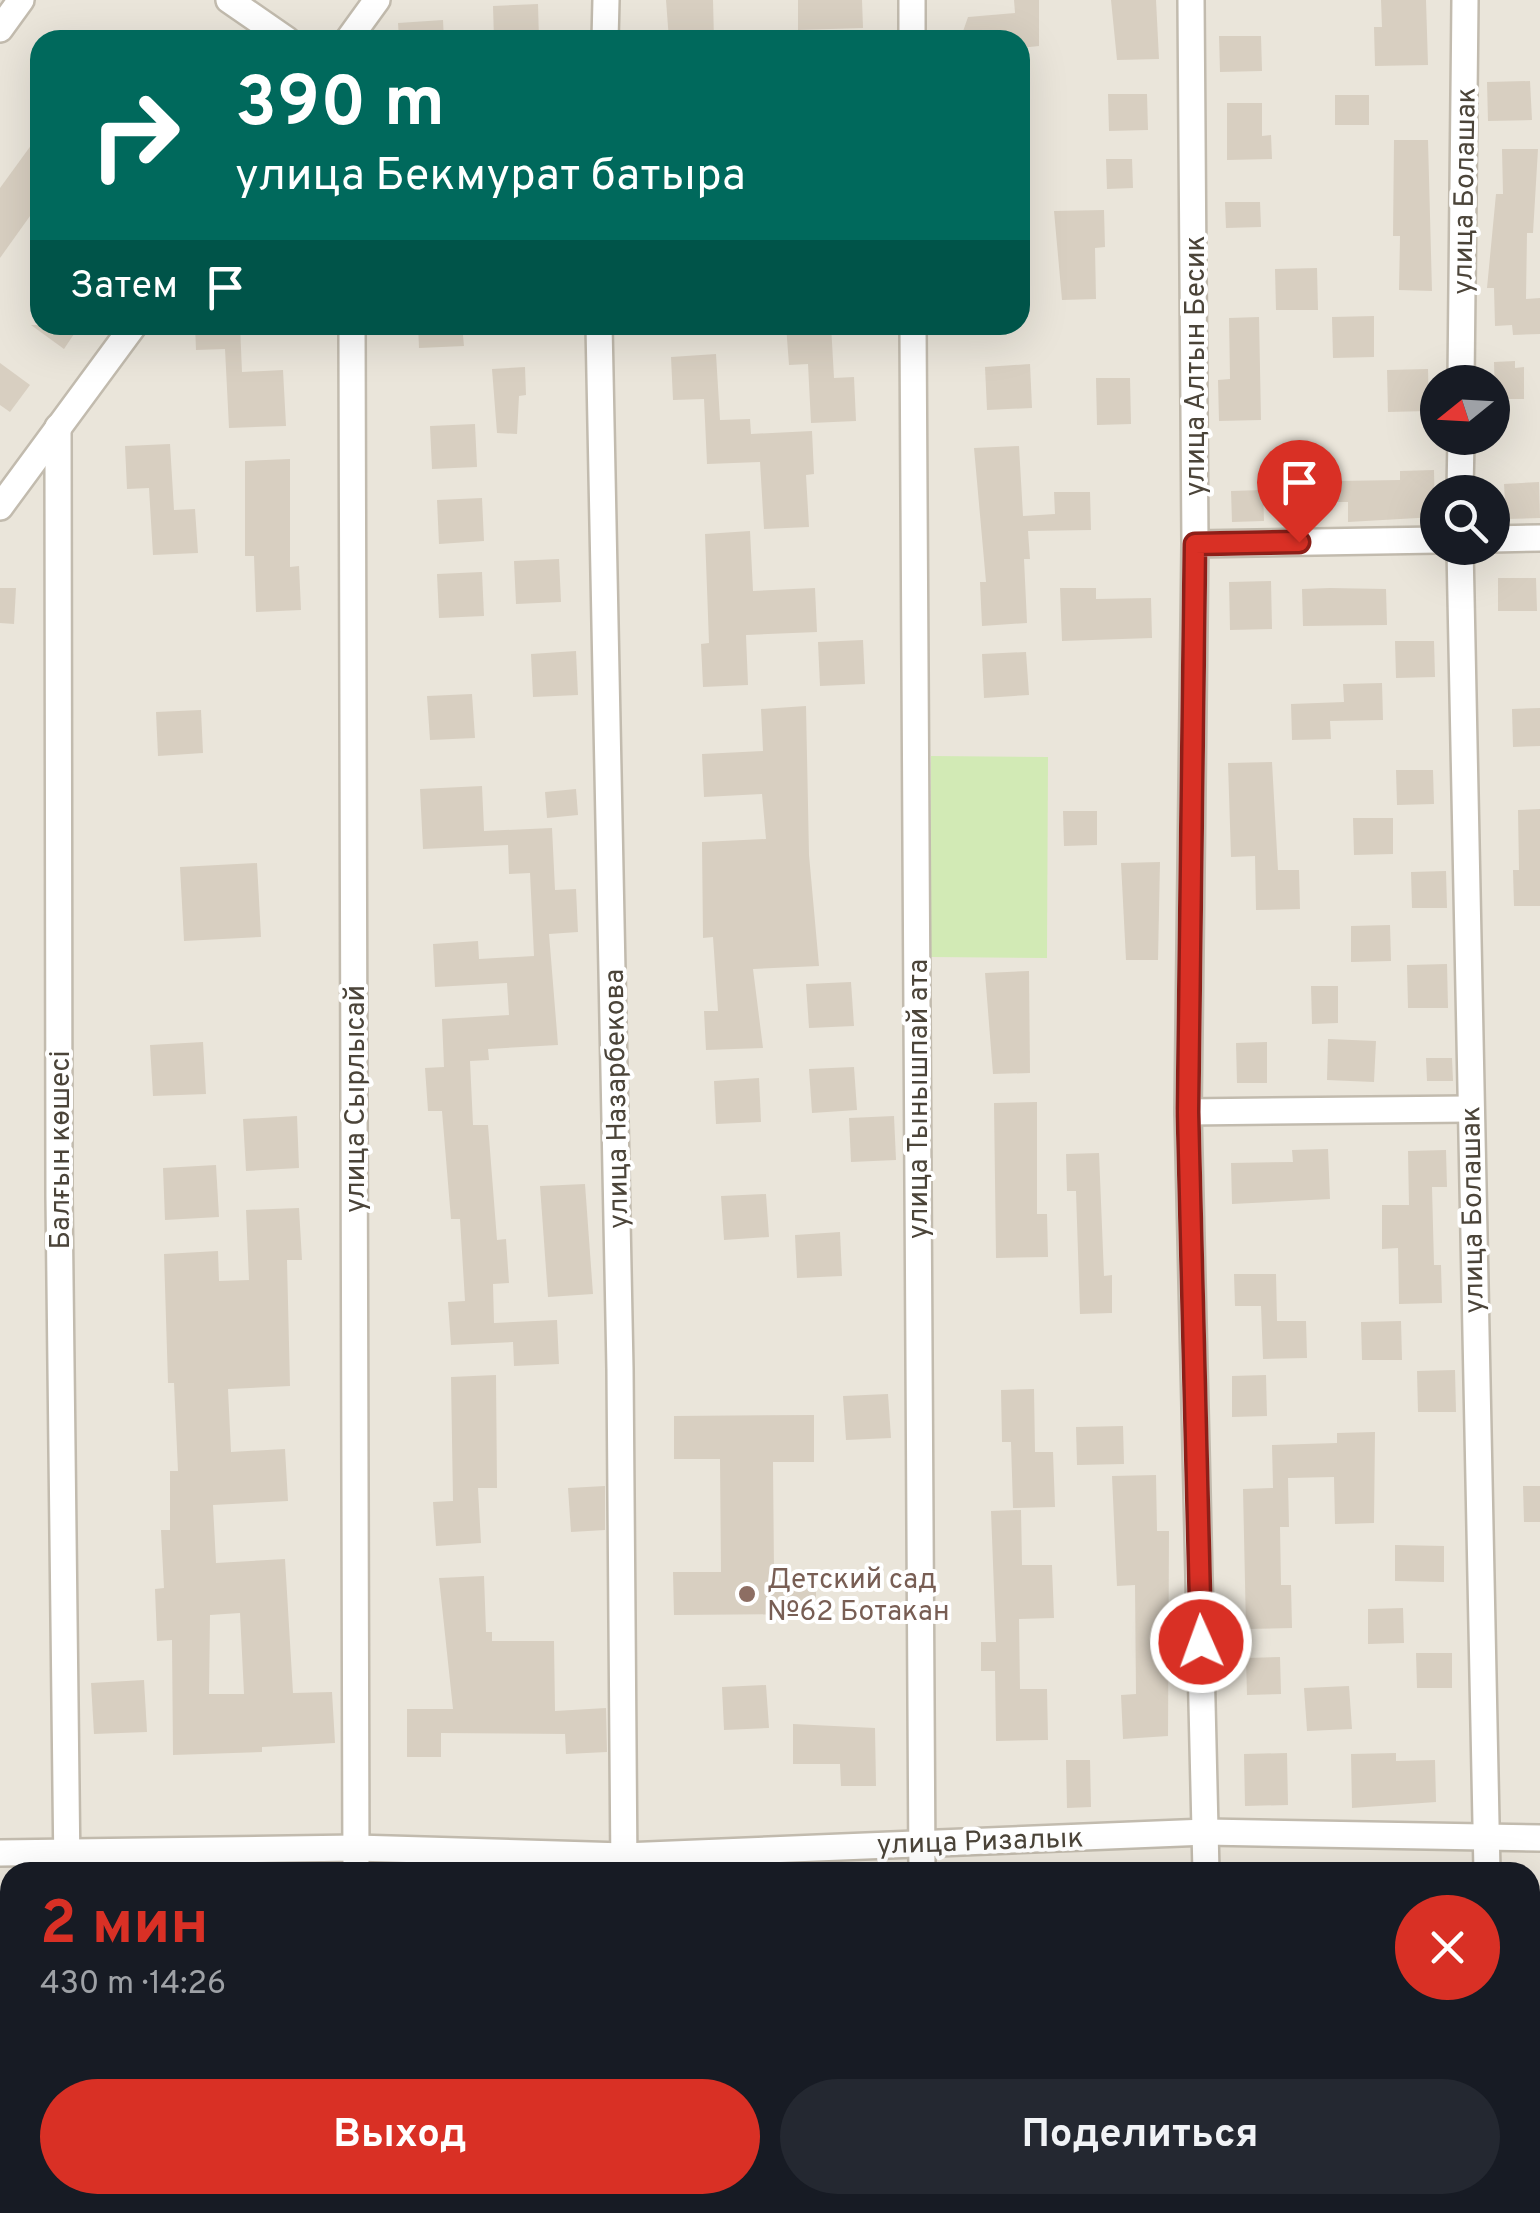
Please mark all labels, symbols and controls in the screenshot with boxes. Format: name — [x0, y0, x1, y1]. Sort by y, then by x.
text: 390 m — [235, 62, 445, 151]
icon: right — [70, 70, 200, 200]
street label: улица Болашак — [1446, 87, 1486, 295]
text: улица Бекмурат батыра — [235, 149, 746, 206]
street label: улица Алтын Бесик — [1179, 235, 1215, 497]
icon: arrive — [198, 260, 253, 315]
text: Затем — [70, 263, 178, 312]
north arrow — [1420, 365, 1510, 455]
map controls — [1420, 365, 1510, 565]
pin — [1257, 440, 1342, 543]
icon: arrive — [1272, 455, 1327, 510]
button: search — [1420, 475, 1510, 565]
street label: улица Тынышпай ата — [902, 959, 938, 1239]
street label: улица Назарбекова — [598, 969, 638, 1229]
street label: улица Сырлысай — [339, 985, 375, 1213]
street label: Балғын көшесі — [44, 1050, 80, 1250]
street label: улица Болашак — [1454, 1106, 1494, 1314]
place label: Детский сад №62 Ботакан — [767, 1563, 950, 1631]
marker: Детский сад №62 Ботакан — [736, 1583, 758, 1605]
position arrow — [1149, 1590, 1253, 1694]
street label: улица Ризалык — [876, 1821, 1084, 1865]
text: 2 мин — [40, 1889, 209, 1965]
button: close — [1395, 1895, 1500, 2000]
text: 430 m · 14:26 — [40, 1965, 226, 2005]
button: Выход — [40, 2079, 760, 2194]
button: Поделиться — [780, 2079, 1500, 2194]

